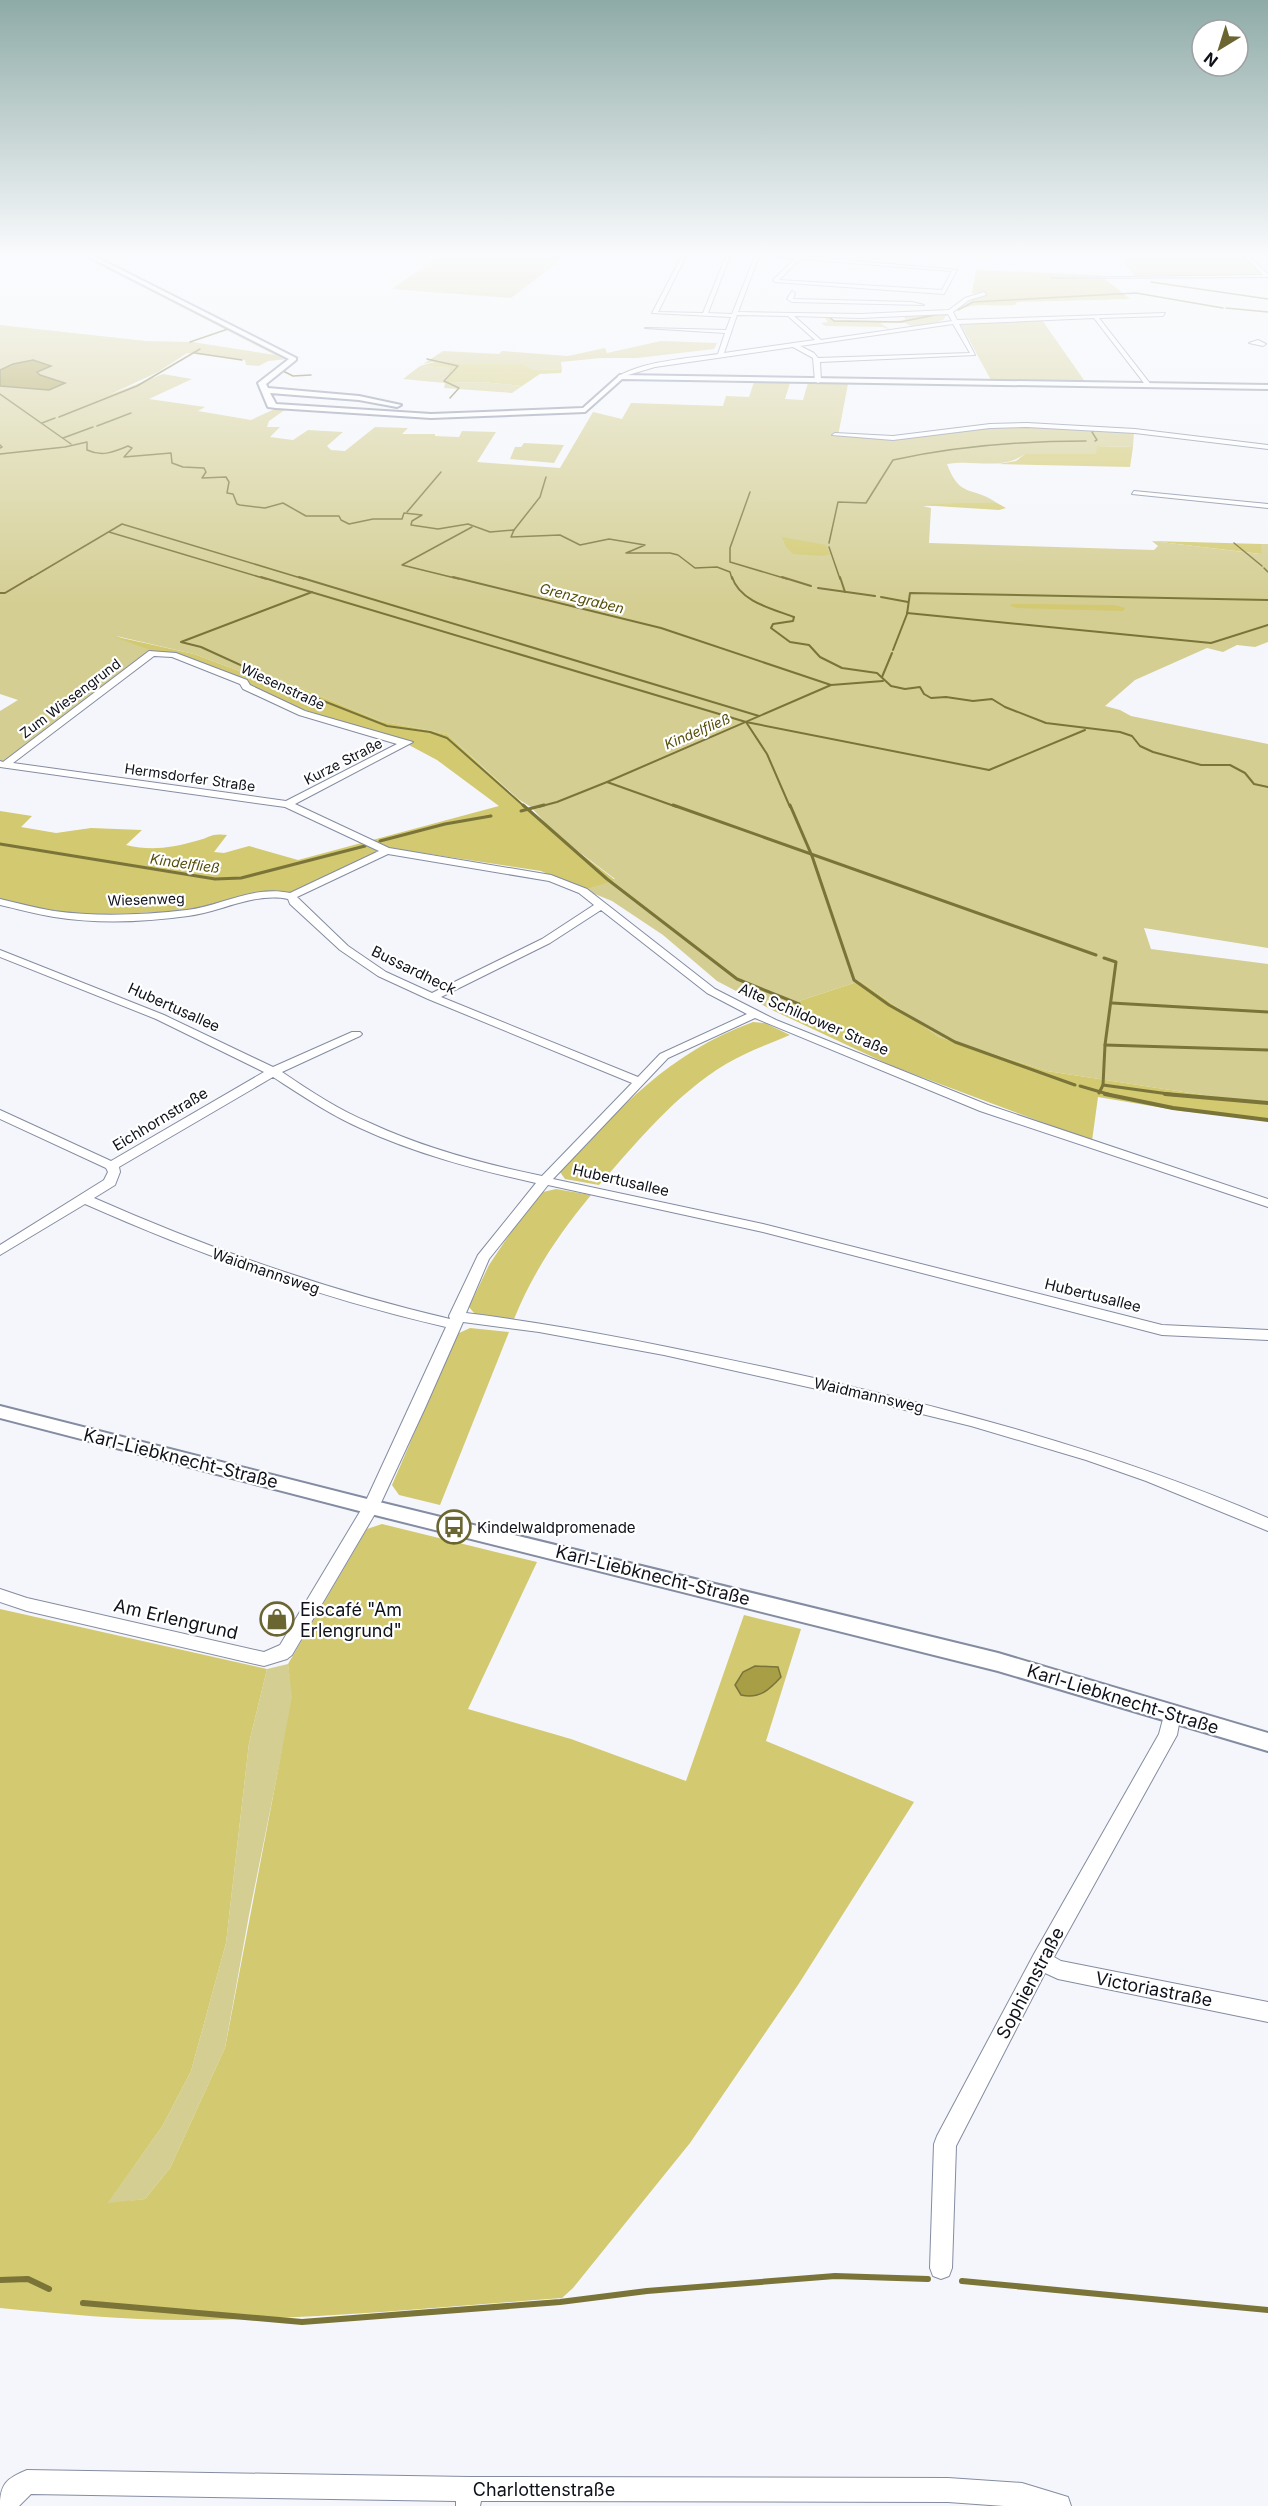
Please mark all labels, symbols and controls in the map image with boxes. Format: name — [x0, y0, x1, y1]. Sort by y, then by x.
north arrow — [1190, 18, 1250, 78]
text: N — [1200, 48, 1222, 71]
water label: Grenzgraben — [538, 579, 626, 617]
street label: Zum Wiesengrund — [16, 655, 124, 741]
street label: Wiesenstraße — [238, 659, 328, 713]
water label: Kindelfließ — [661, 709, 733, 753]
street label: Kurze Straße — [301, 734, 385, 788]
street label: Hermsdorfer Straße — [124, 759, 256, 795]
water label: Kindelfließ — [149, 850, 221, 876]
street label: Wiesenweg — [107, 889, 185, 909]
street label: Bussardheck — [369, 941, 460, 999]
street label: Hubertusallee — [125, 978, 223, 1036]
street label: Alte Schildower Straße — [736, 979, 892, 1059]
street label: Eichhornstraße — [109, 1083, 211, 1155]
street label: Hubertusallee — [571, 1160, 671, 1200]
street label: Waidmannsweg — [210, 1244, 322, 1298]
street label: Hubertusallee — [1043, 1274, 1143, 1316]
street label: Waidmannsweg — [812, 1373, 926, 1417]
street label: Karl-Liebknecht-Straße — [82, 1424, 280, 1492]
bus stop icon: Kindelwaldpromenade — [436, 1509, 472, 1545]
place label: Kindelwaldpromenade — [477, 1518, 636, 1537]
street label: Karl-Liebknecht-Straße — [554, 1541, 752, 1609]
street label: Am Erlengrund — [112, 1595, 240, 1643]
place label: Eiscafé "Am Erlengrund" — [300, 1599, 402, 1641]
shop icon: Eiscafé "Am Erlengrund" — [259, 1601, 295, 1637]
street label: Karl-Liebknecht-Straße — [1024, 1660, 1222, 1738]
street label: Sophienstraße — [992, 1924, 1068, 2042]
street label: Victoriastraße — [1094, 1967, 1214, 2011]
street label: Charlottenstraße — [473, 2479, 615, 2500]

